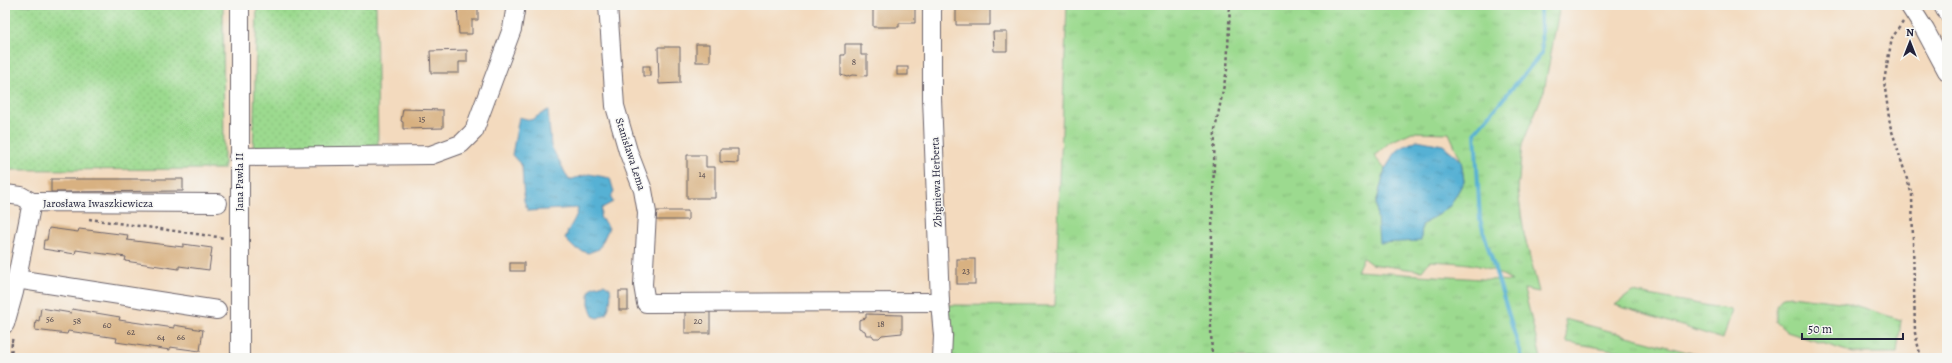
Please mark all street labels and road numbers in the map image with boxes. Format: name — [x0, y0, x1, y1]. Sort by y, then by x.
street label: Stanisława Lema — [612, 116, 650, 193]
street label: Zbigniewa Herberta — [927, 136, 946, 227]
street label: Jana Pawła II — [232, 153, 247, 211]
street label: Jarosława Iwaszkiewicza — [43, 196, 154, 211]

